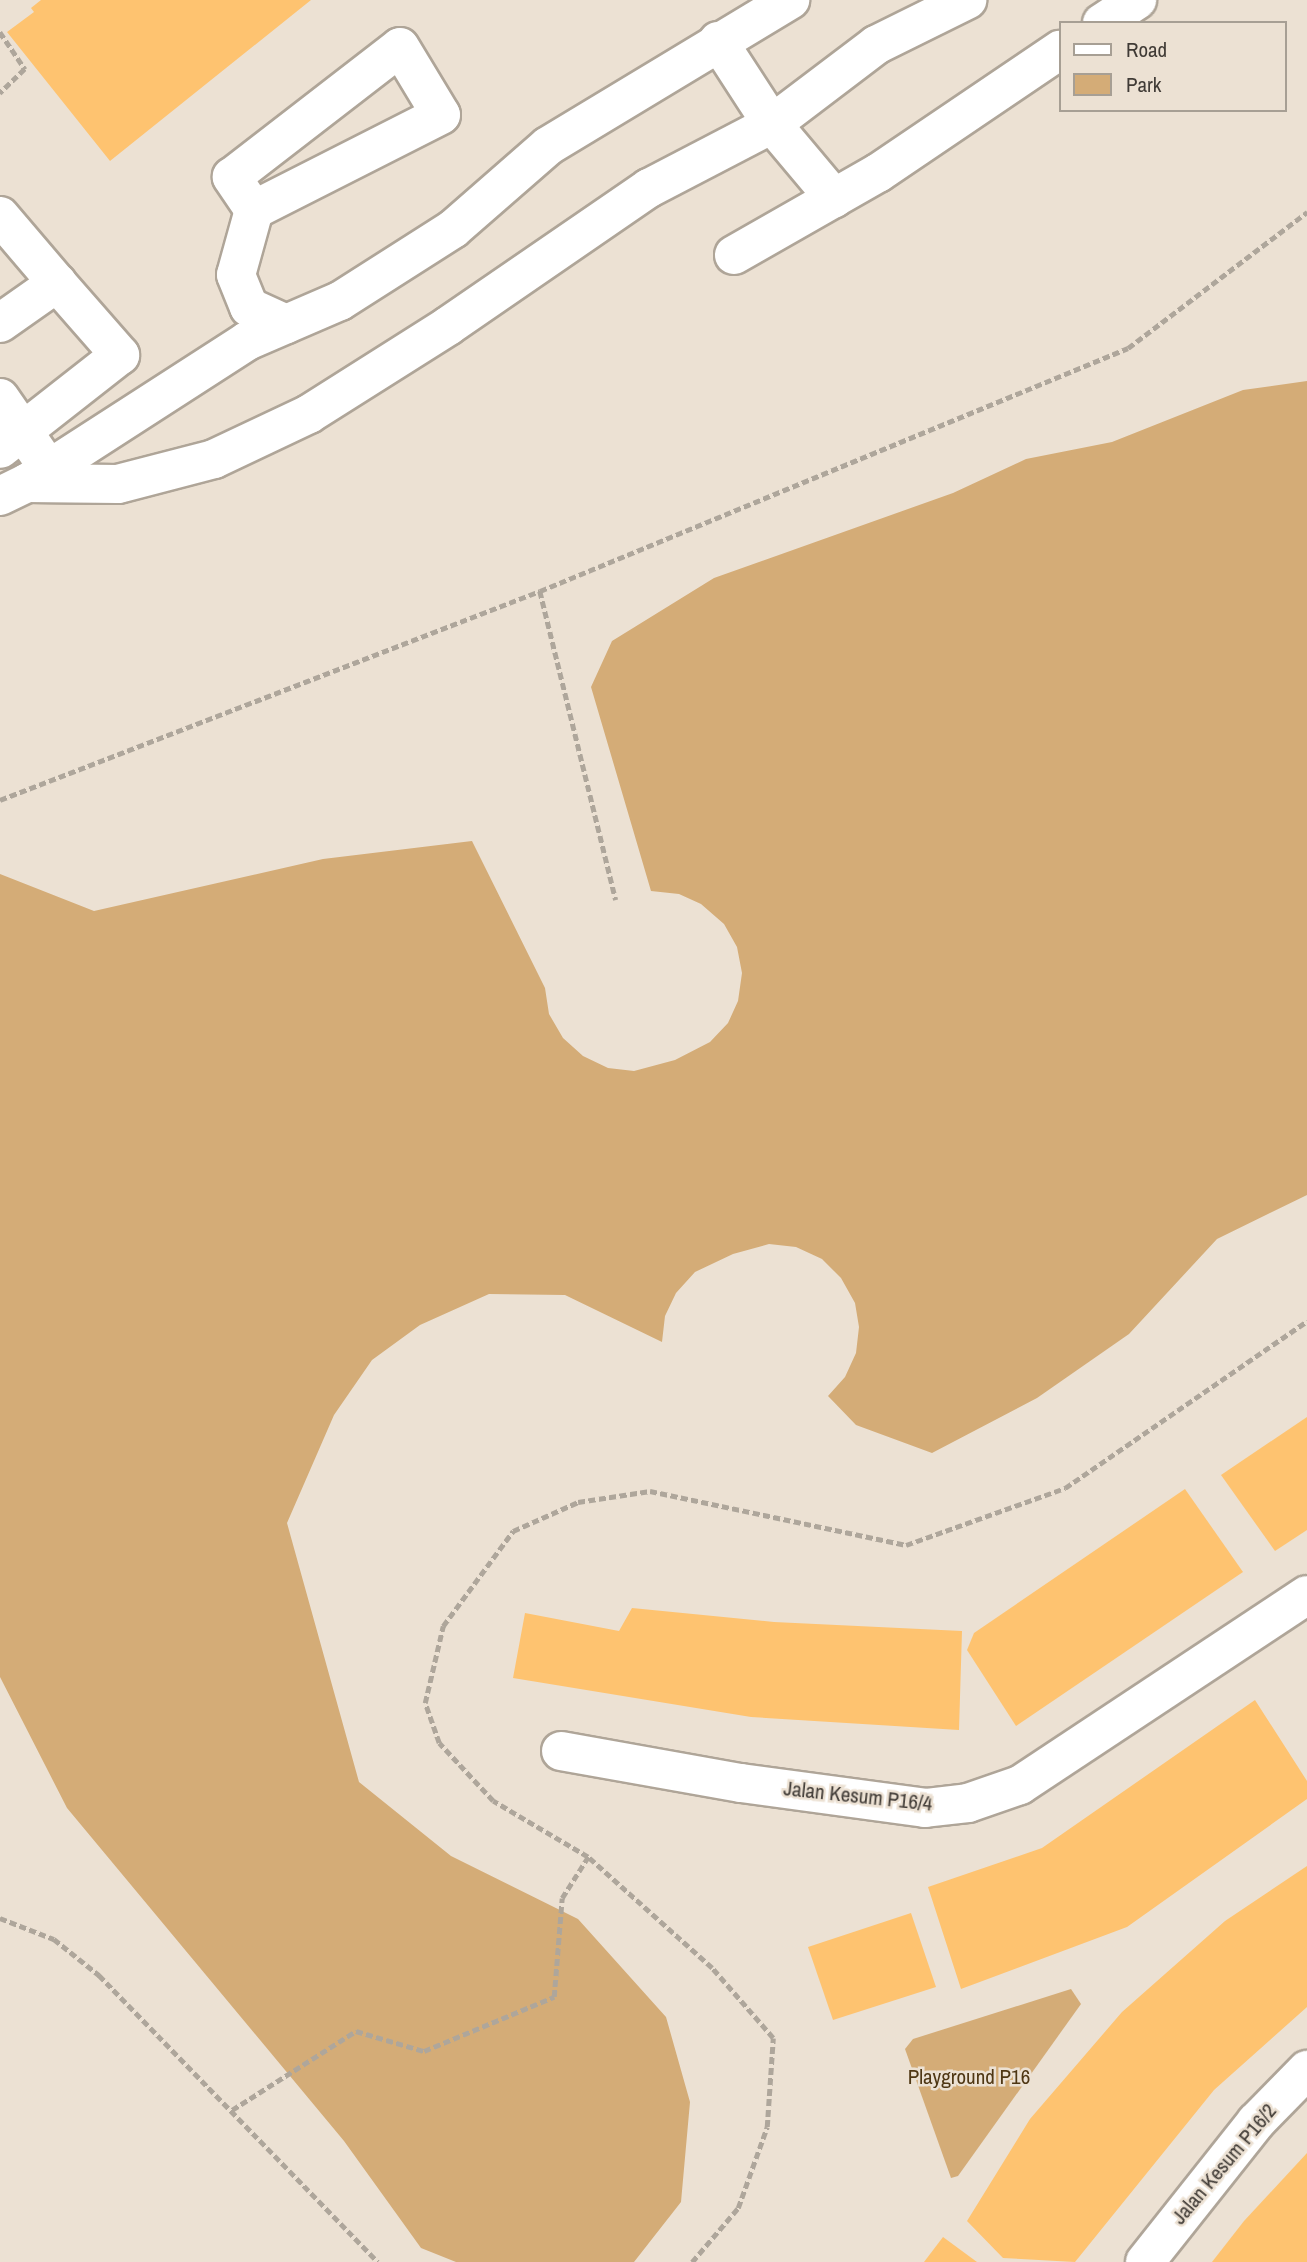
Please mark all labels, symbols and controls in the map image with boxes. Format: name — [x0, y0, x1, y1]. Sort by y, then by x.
legend — [1058, 21, 1286, 112]
text: Road — [1126, 35, 1167, 64]
text: Park — [1126, 70, 1161, 99]
street label: Jalan Kesum P16/4 — [782, 1776, 934, 1816]
park label: Playground P16 — [908, 2064, 1030, 2090]
street label: Jalan Kesum P16/2 — [1166, 2099, 1282, 2229]

